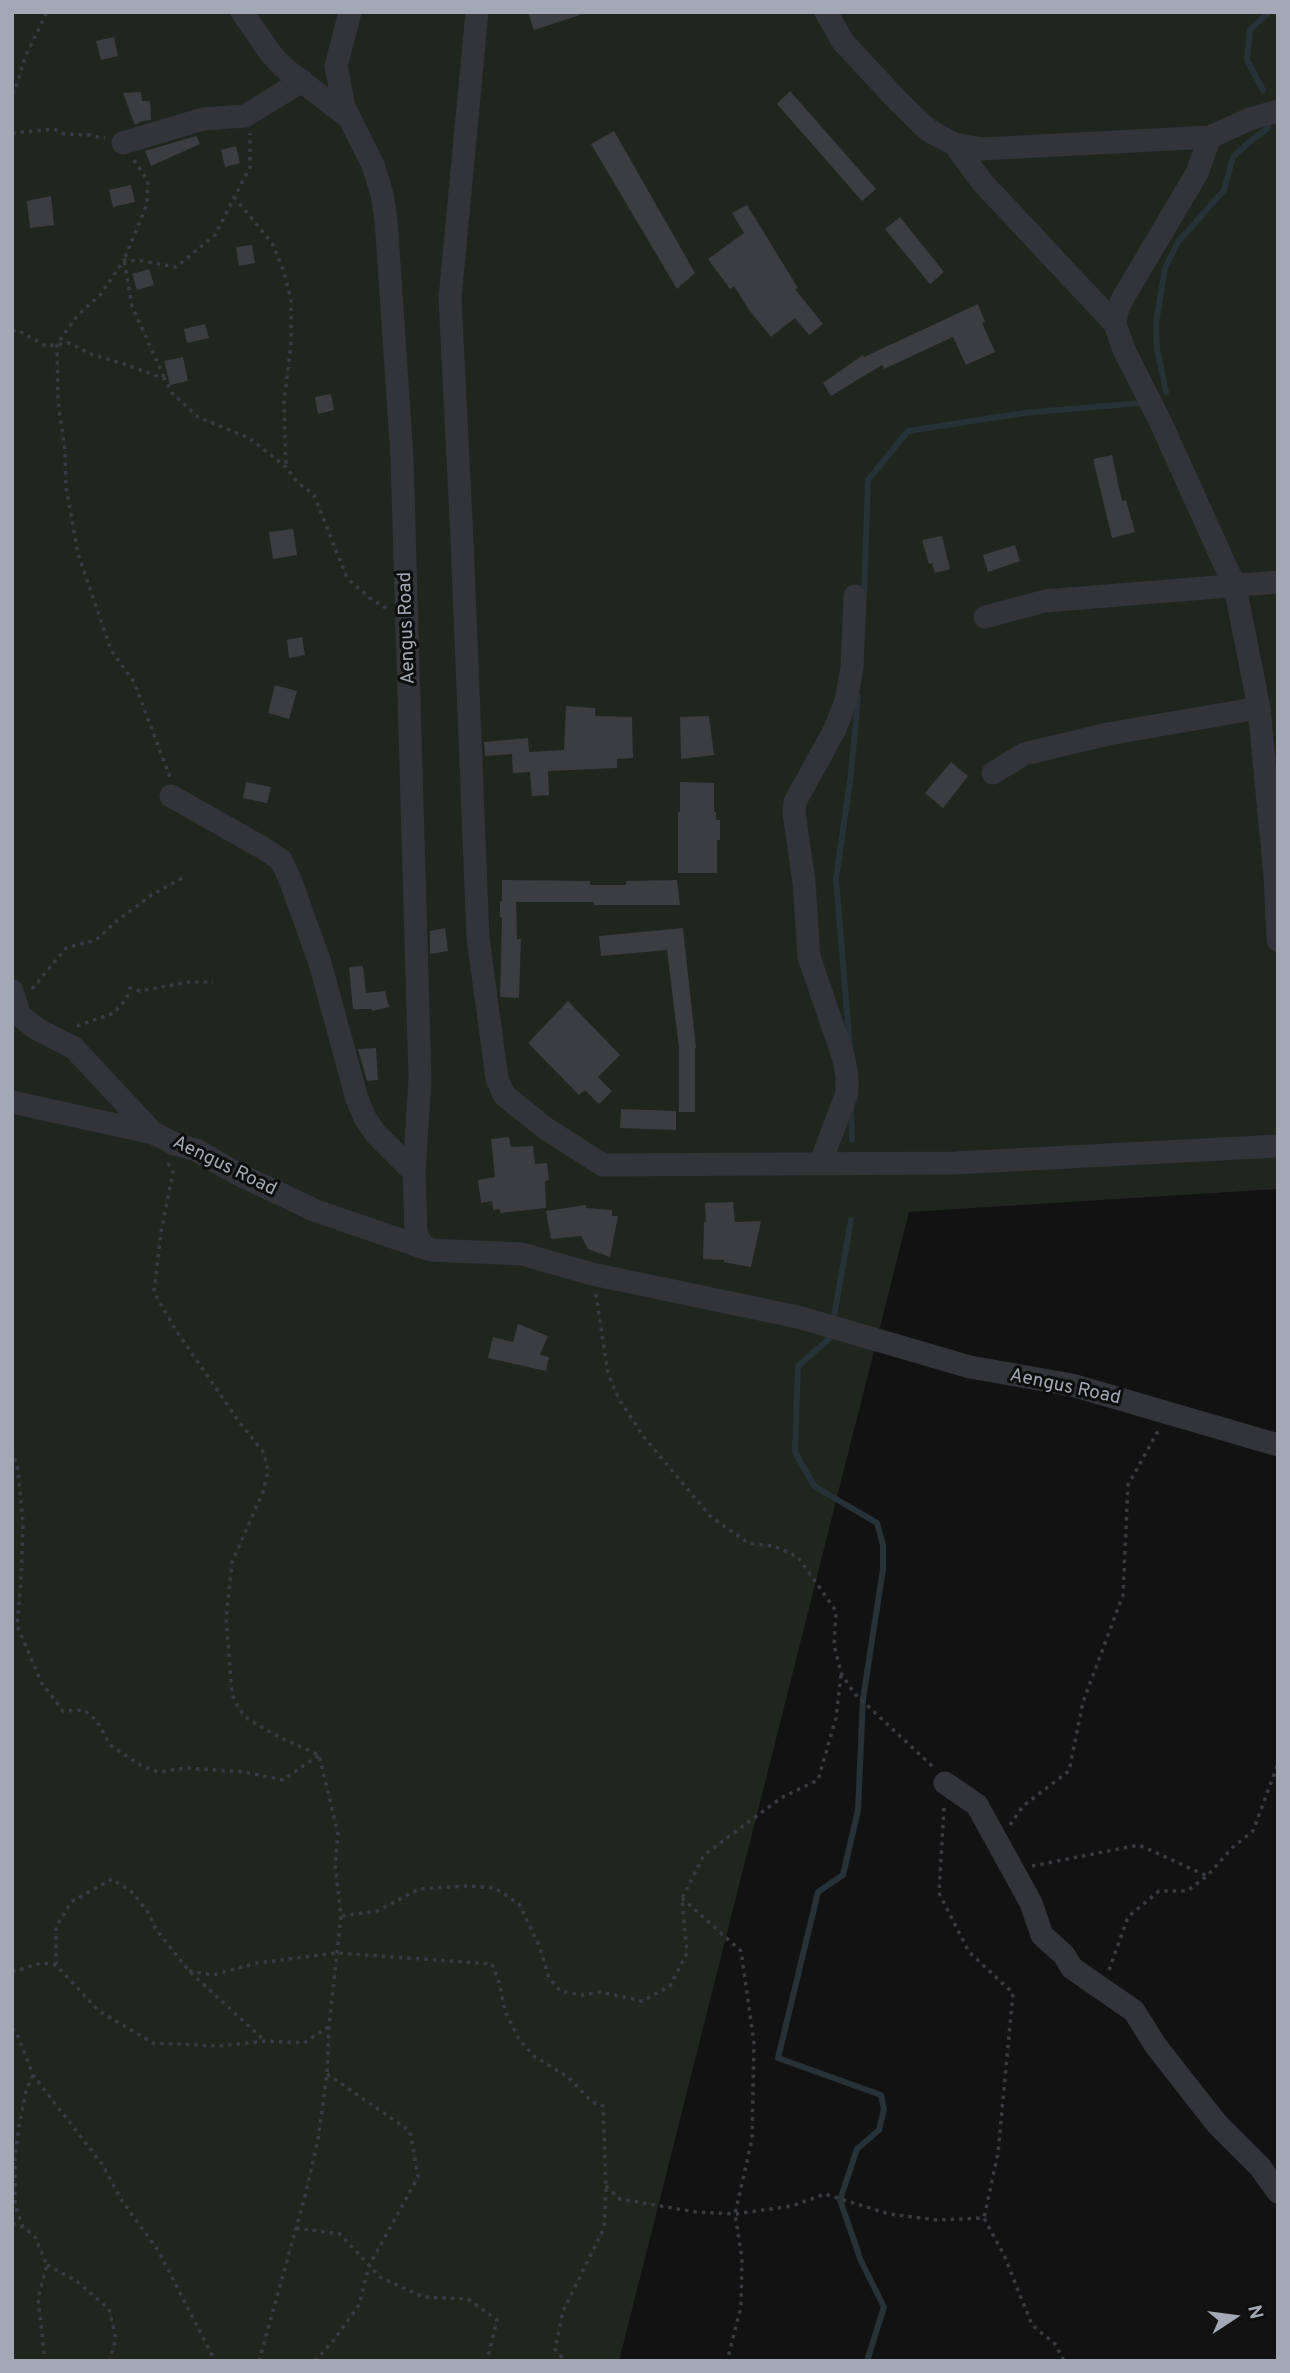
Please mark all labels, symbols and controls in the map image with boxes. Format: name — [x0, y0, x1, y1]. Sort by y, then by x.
street label: Aengus Road — [395, 571, 421, 685]
street label: Aengus Road — [168, 1132, 280, 1202]
street label: Aengus Road — [1007, 1365, 1123, 1411]
north arrow — [1199, 2282, 1269, 2352]
text: N — [1241, 2303, 1268, 2322]

